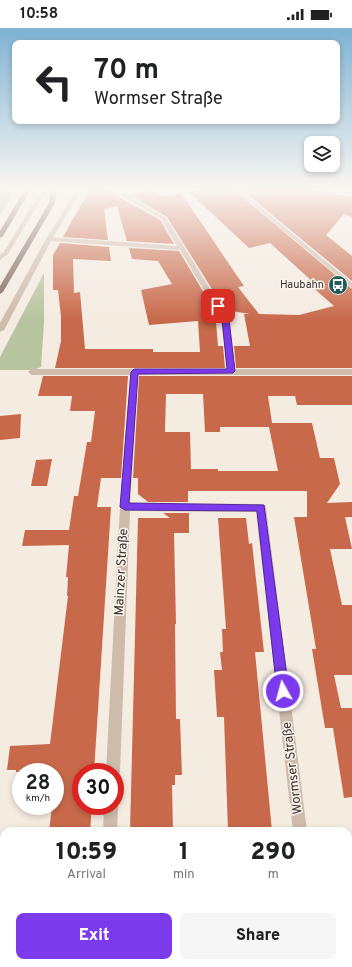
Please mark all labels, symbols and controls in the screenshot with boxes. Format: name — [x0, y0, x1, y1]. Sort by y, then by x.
text: 10:58 — [20, 5, 58, 24]
text: 70 m — [94, 53, 159, 89]
icon: left — [28, 56, 80, 108]
text: Wormser Straße — [94, 88, 223, 111]
map controls — [304, 136, 340, 172]
button: layers — [304, 136, 340, 172]
bus stop icon: Haubahn — [327, 274, 349, 296]
place label: Haubahn — [280, 278, 324, 292]
pin — [201, 289, 235, 323]
icon: arrive — [207, 295, 229, 317]
street label: Mainzer Straße — [112, 528, 132, 616]
position arrow — [262, 670, 304, 712]
street label: Wormser Straße — [279, 721, 307, 815]
speed limit sign: 30 — [72, 763, 124, 815]
text: 28 — [26, 771, 50, 797]
text: km/h — [26, 792, 50, 805]
text: 10:59 — [56, 838, 117, 868]
text: 1 — [179, 838, 189, 868]
text: 290 — [250, 838, 296, 868]
text: Arrival — [67, 867, 106, 883]
text: min — [173, 867, 195, 883]
text: m — [268, 867, 279, 883]
button: Exit — [16, 913, 172, 959]
button: Share — [180, 913, 336, 959]

